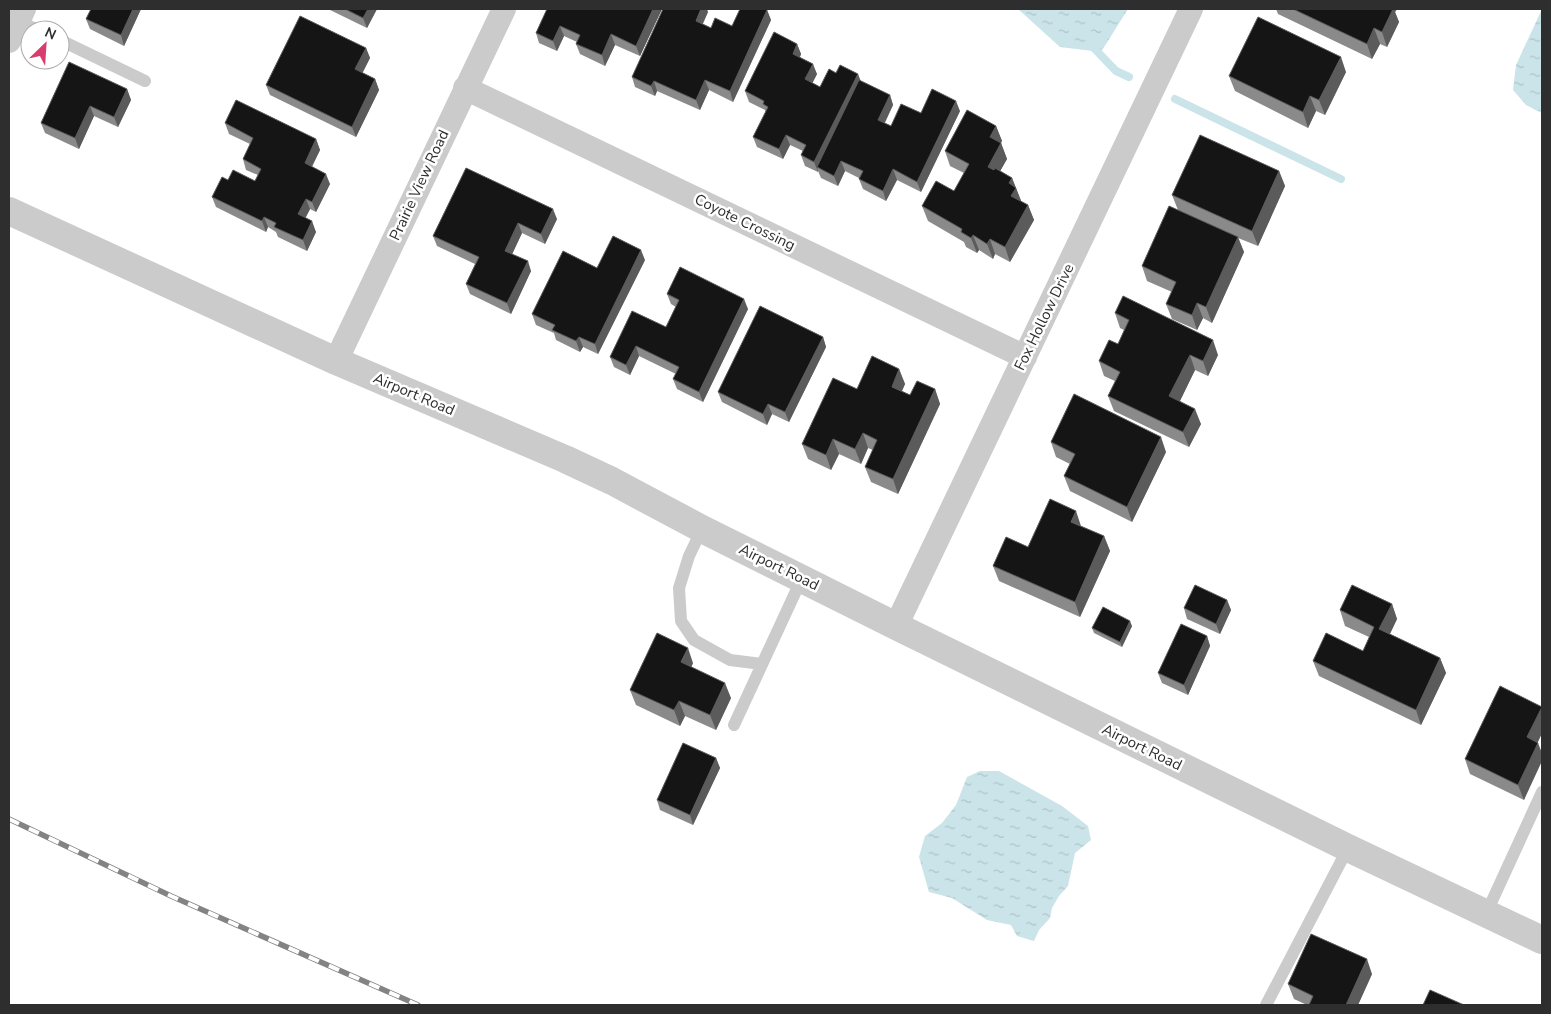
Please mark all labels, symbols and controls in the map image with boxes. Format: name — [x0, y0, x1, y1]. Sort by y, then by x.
north arrow — [20, 20, 70, 70]
text: N — [42, 23, 59, 44]
street label: Prairie View Road — [385, 126, 453, 244]
street label: Coyote Crossing — [691, 189, 799, 255]
street label: Fox Hollow Drive — [1009, 260, 1079, 374]
street label: Airport Road — [370, 368, 458, 420]
street label: Airport Road — [736, 539, 822, 595]
street label: Airport Road — [1099, 719, 1185, 775]

